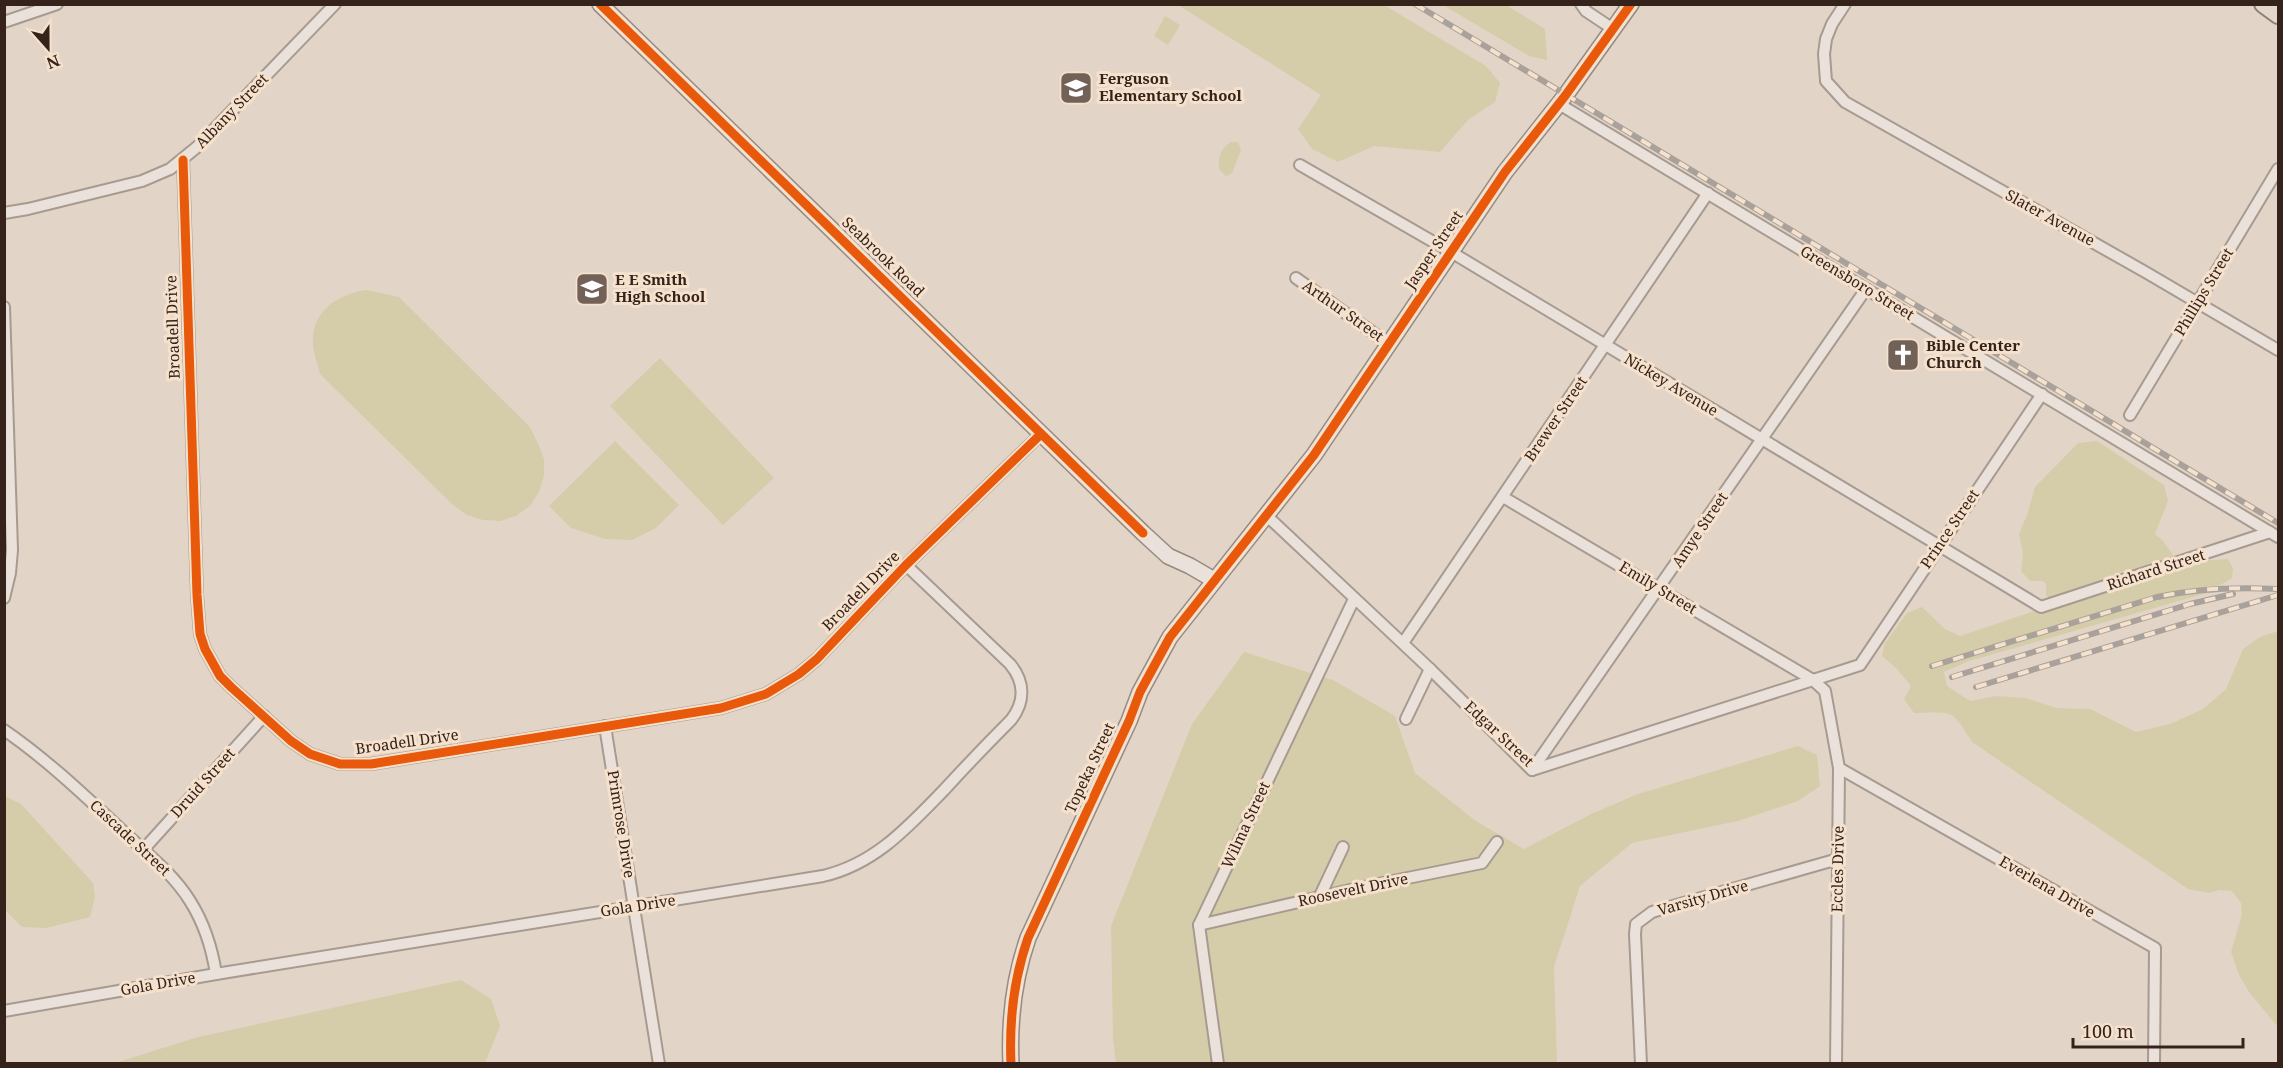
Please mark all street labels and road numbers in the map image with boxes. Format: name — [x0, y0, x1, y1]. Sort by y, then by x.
street label: Albany Street — [191, 69, 272, 152]
street label: Slater Avenue — [2002, 184, 2099, 250]
street label: Jasper Street — [1399, 206, 1467, 293]
street label: Seabrook Road — [838, 212, 929, 301]
street label: Greensboro Street — [1797, 240, 1918, 324]
street label: Phillips Street — [2169, 244, 2237, 339]
street label: Broadell Drive — [160, 275, 184, 379]
street label: Arthur Street — [1299, 275, 1388, 346]
street label: Nickey Avenue — [1621, 348, 1722, 420]
street label: Brewer Street — [1519, 372, 1591, 465]
street label: Prince Street — [1915, 485, 1983, 572]
street label: Amye Street — [1667, 488, 1732, 571]
street label: Richard Street — [2104, 544, 2207, 594]
street label: Broadell Drive — [817, 546, 904, 635]
street label: Emily Street — [1616, 556, 1701, 618]
street label: Edgar Street — [1461, 696, 1539, 771]
street label: Topeka Street — [1059, 719, 1119, 816]
street label: Broadell Drive — [354, 724, 460, 758]
street label: Druid Street — [166, 743, 239, 821]
street label: Primrose Drive — [604, 768, 640, 879]
street label: Wilma Street — [1216, 778, 1274, 871]
street label: Cascade Street — [86, 795, 175, 880]
street label: Eccles Drive — [1826, 825, 1848, 913]
street label: Everlena Drive — [1996, 851, 2099, 922]
street label: Roosevelt Drive — [1296, 868, 1410, 910]
street label: Varsity Drive — [1655, 875, 1750, 920]
street label: Gola Drive — [599, 889, 677, 921]
street label: Gola Drive — [119, 967, 197, 999]

